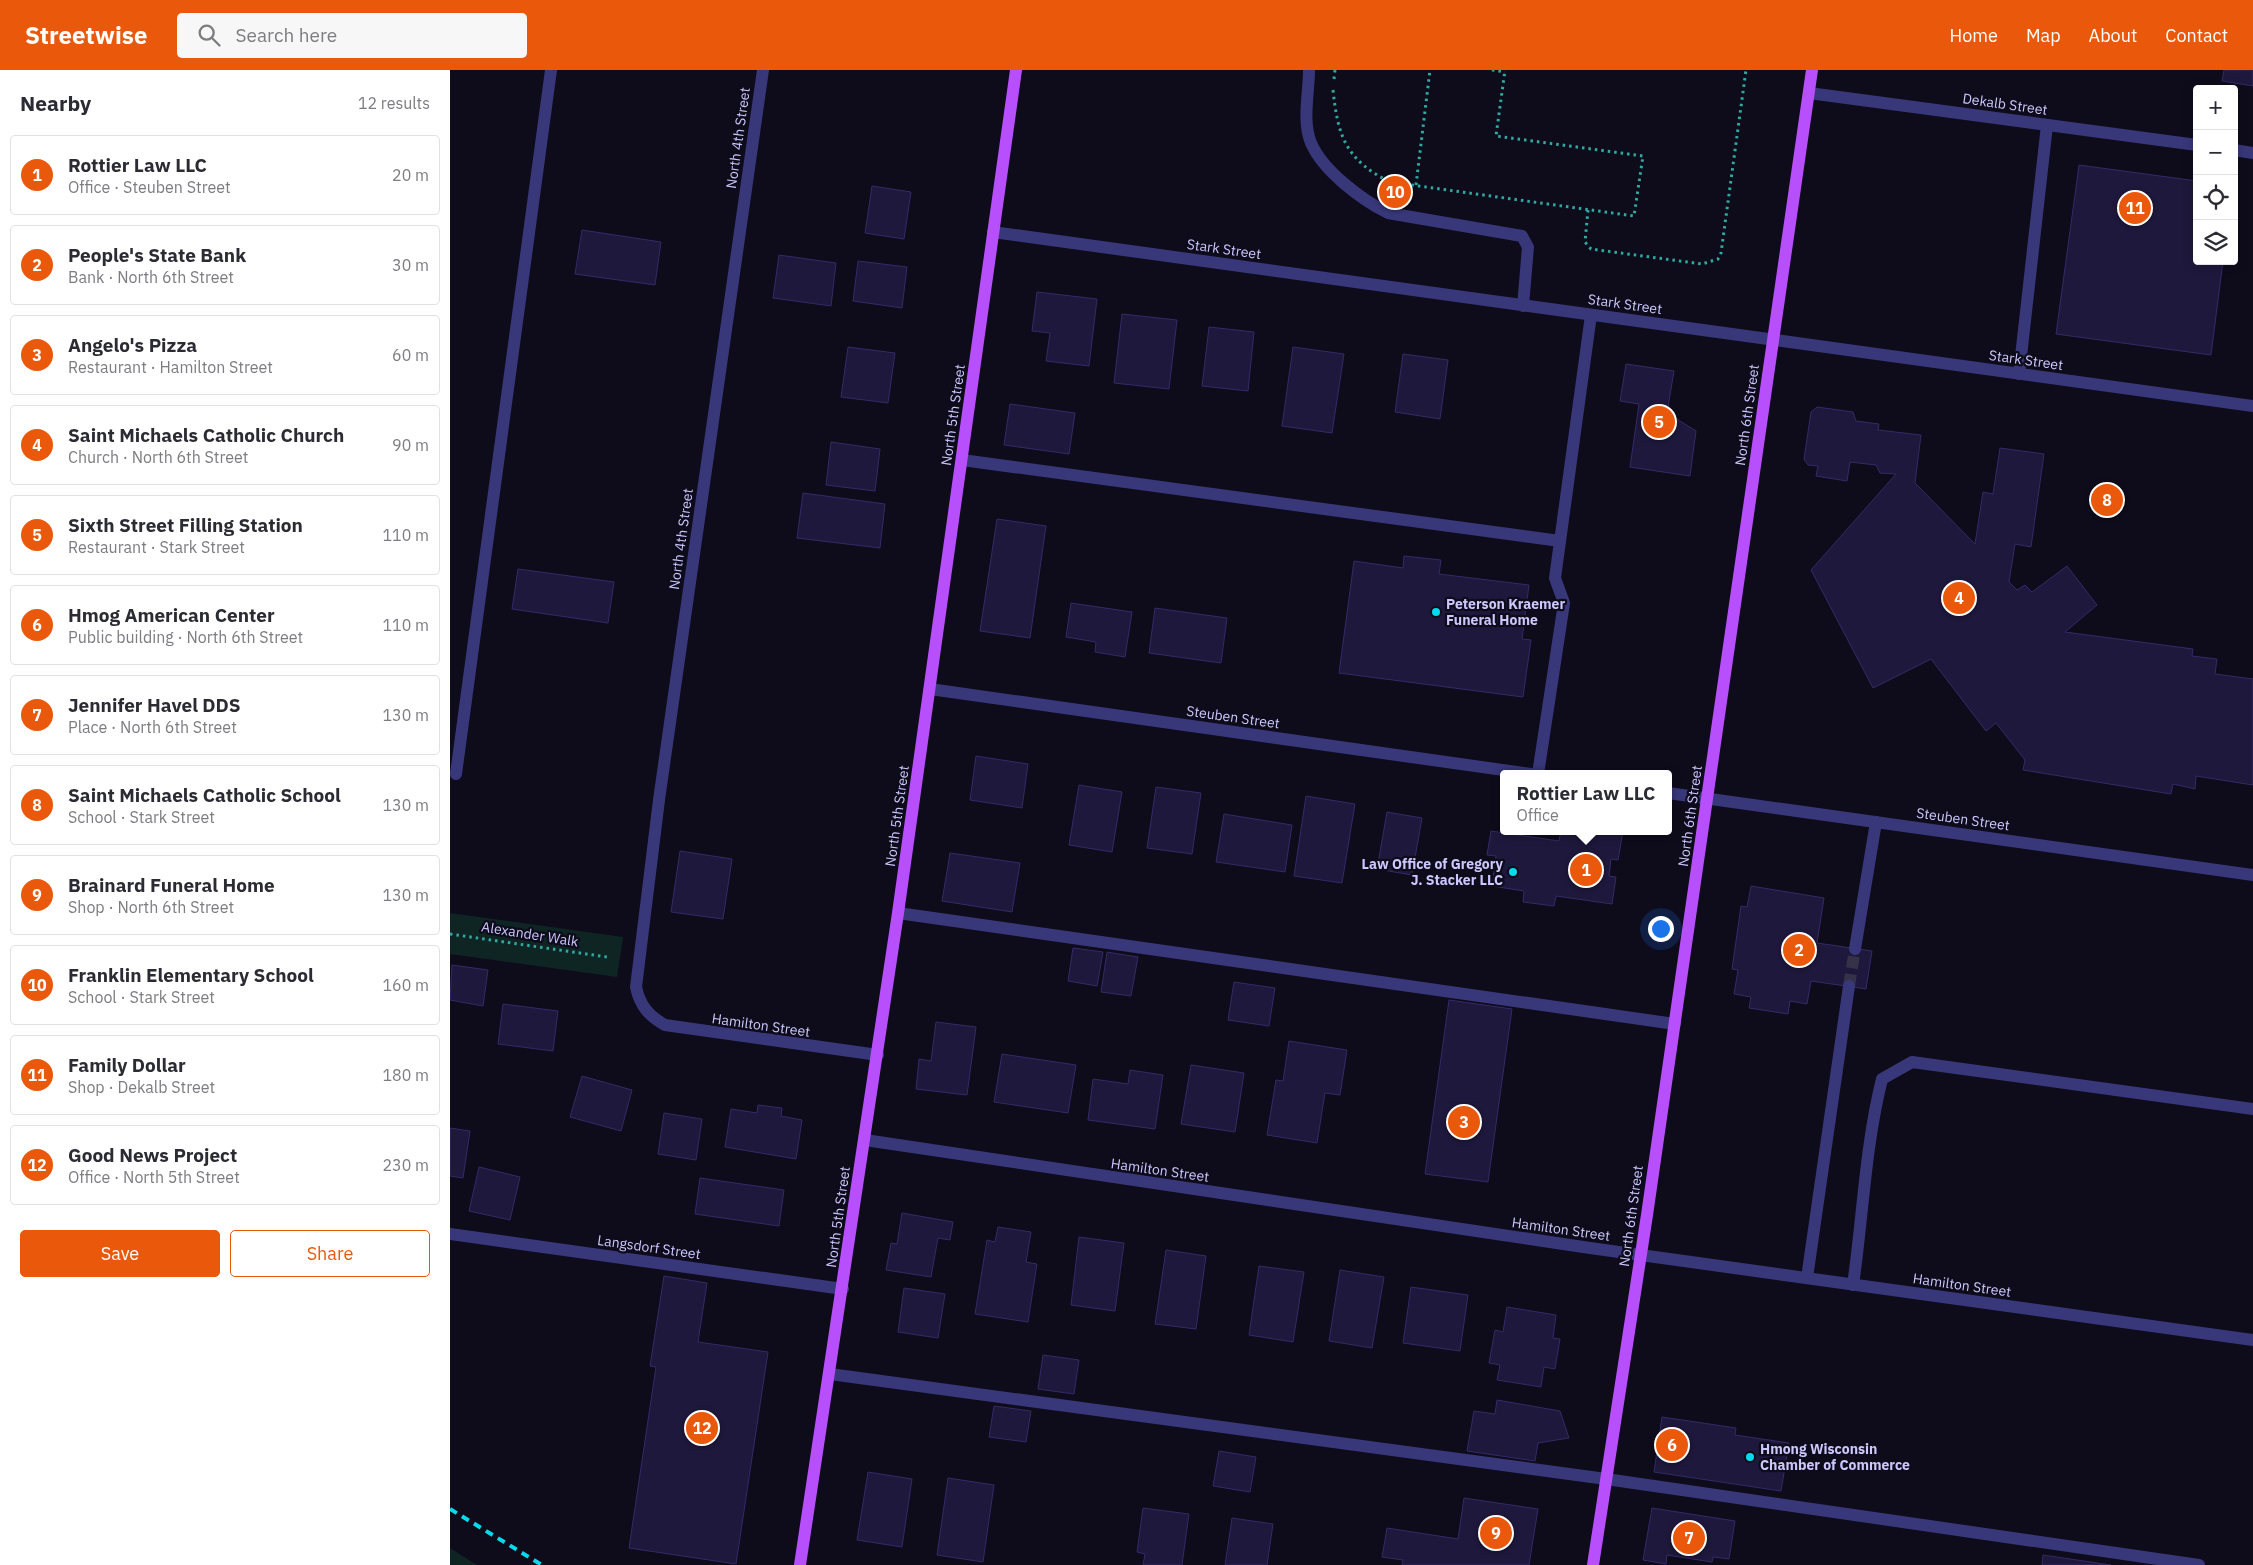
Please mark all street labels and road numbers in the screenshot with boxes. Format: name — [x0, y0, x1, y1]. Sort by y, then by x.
street label: North 4th Street — [722, 86, 754, 190]
street label: Dekalb Street — [1961, 89, 2049, 119]
street label: Stark Street — [1186, 235, 1262, 263]
street label: Stark Street — [1587, 290, 1663, 318]
street label: Stark Street — [1988, 346, 2064, 374]
street label: North 5th Street — [937, 363, 969, 467]
street label: North 6th Street — [1731, 363, 1763, 467]
street label: North 4th Street — [665, 487, 697, 591]
street label: Steuben Street — [1185, 702, 1281, 732]
street label: North 5th Street — [881, 764, 913, 868]
street label: North 6th Street — [1674, 764, 1706, 868]
street label: Steuben Street — [1915, 804, 2011, 834]
street label: Alexander Walk — [480, 917, 580, 951]
street label: Hamilton Street — [711, 1009, 811, 1041]
street label: Hamilton Street — [1110, 1154, 1210, 1186]
street label: North 6th Street — [1615, 1164, 1647, 1268]
street label: North 5th Street — [822, 1165, 854, 1269]
street label: Hamilton Street — [1511, 1213, 1611, 1245]
street label: Langsdorf Street — [596, 1231, 702, 1263]
street label: Hamilton Street — [1912, 1269, 2012, 1301]

